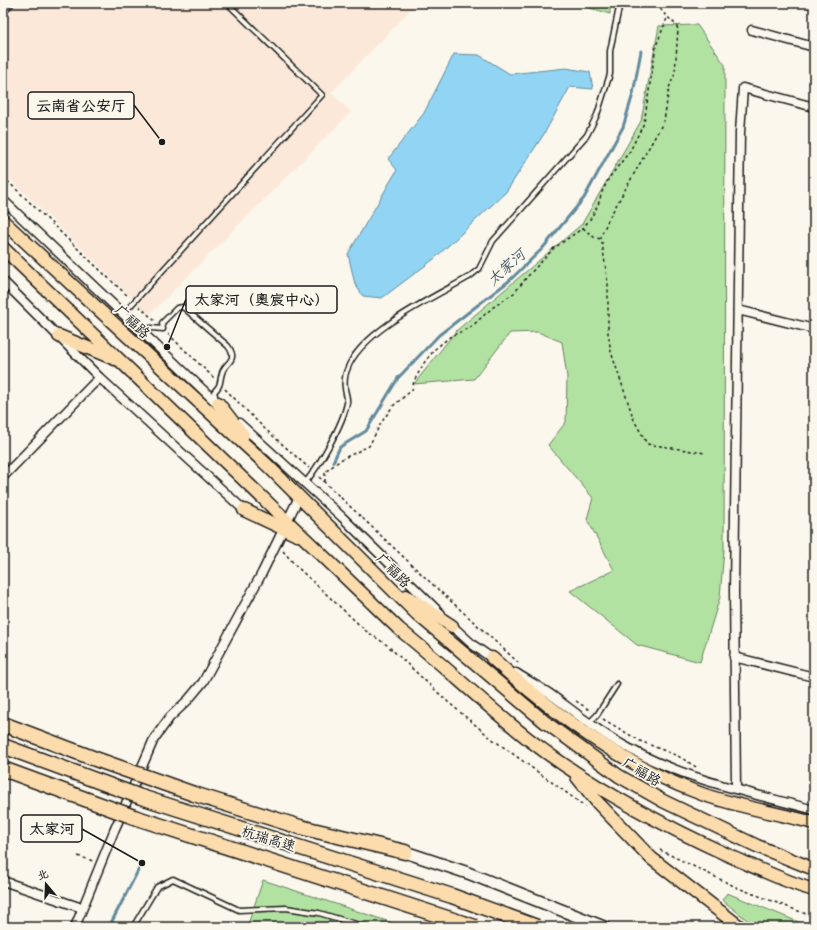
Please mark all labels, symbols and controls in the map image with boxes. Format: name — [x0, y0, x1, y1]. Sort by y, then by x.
callout: 云南省公安厅 — [28, 92, 134, 119]
text: 云南省公安厅 — [36, 95, 126, 116]
water label: 太家河 — [482, 242, 532, 290]
callout: 太家河（奥宸中心） — [186, 286, 337, 313]
text: 太家河（奥宸中心） — [194, 289, 330, 310]
street label: 广福路 — [111, 300, 155, 342]
street label: 广福路 — [372, 548, 416, 592]
street label: 广福路 — [619, 752, 665, 790]
callout: 太家河 — [21, 815, 82, 842]
text: 太家河 — [29, 818, 75, 839]
street label: 杭瑞高速 — [239, 821, 299, 855]
north arrow — [26, 864, 66, 904]
text: 北 — [35, 866, 50, 883]

